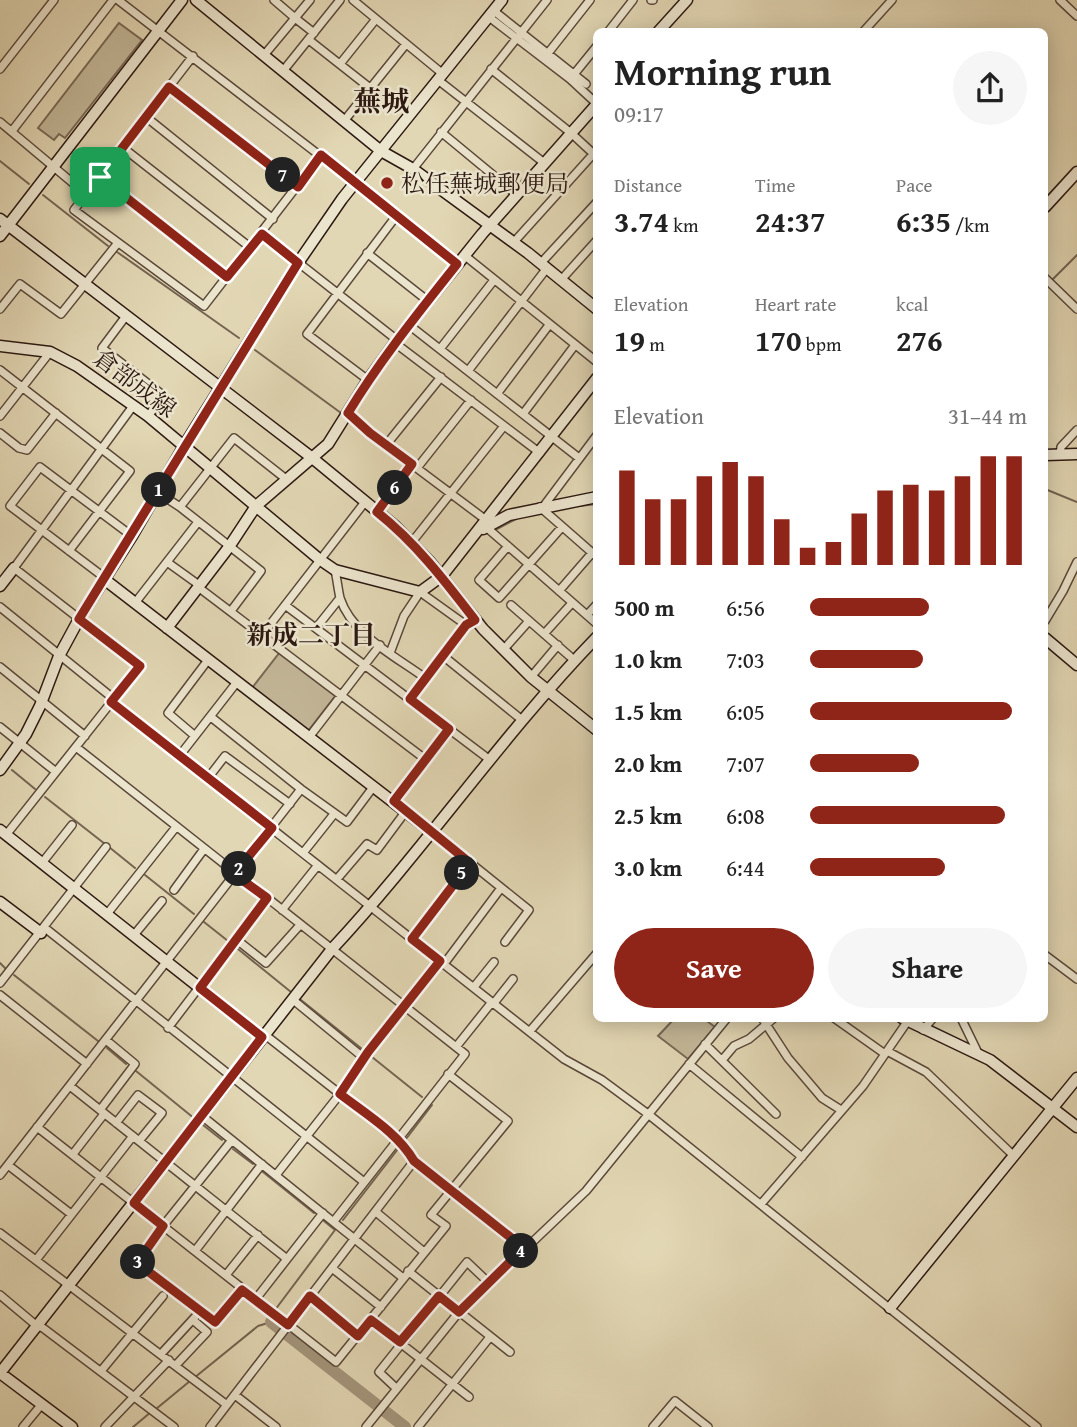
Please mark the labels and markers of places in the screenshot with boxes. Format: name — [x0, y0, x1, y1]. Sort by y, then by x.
pin — [70, 147, 130, 207]
pin: 7 — [266, 158, 300, 192]
place label: 松任蕪城郵便局 — [401, 166, 569, 201]
marker: 松任蕪城郵便局 — [379, 175, 395, 191]
pin: 6 — [378, 470, 412, 505]
pin: 1 — [142, 472, 176, 508]
pin: 2 — [222, 852, 256, 886]
pin: 5 — [444, 856, 480, 890]
pin: 4 — [504, 1234, 538, 1268]
pin: 3 — [120, 1244, 156, 1280]

